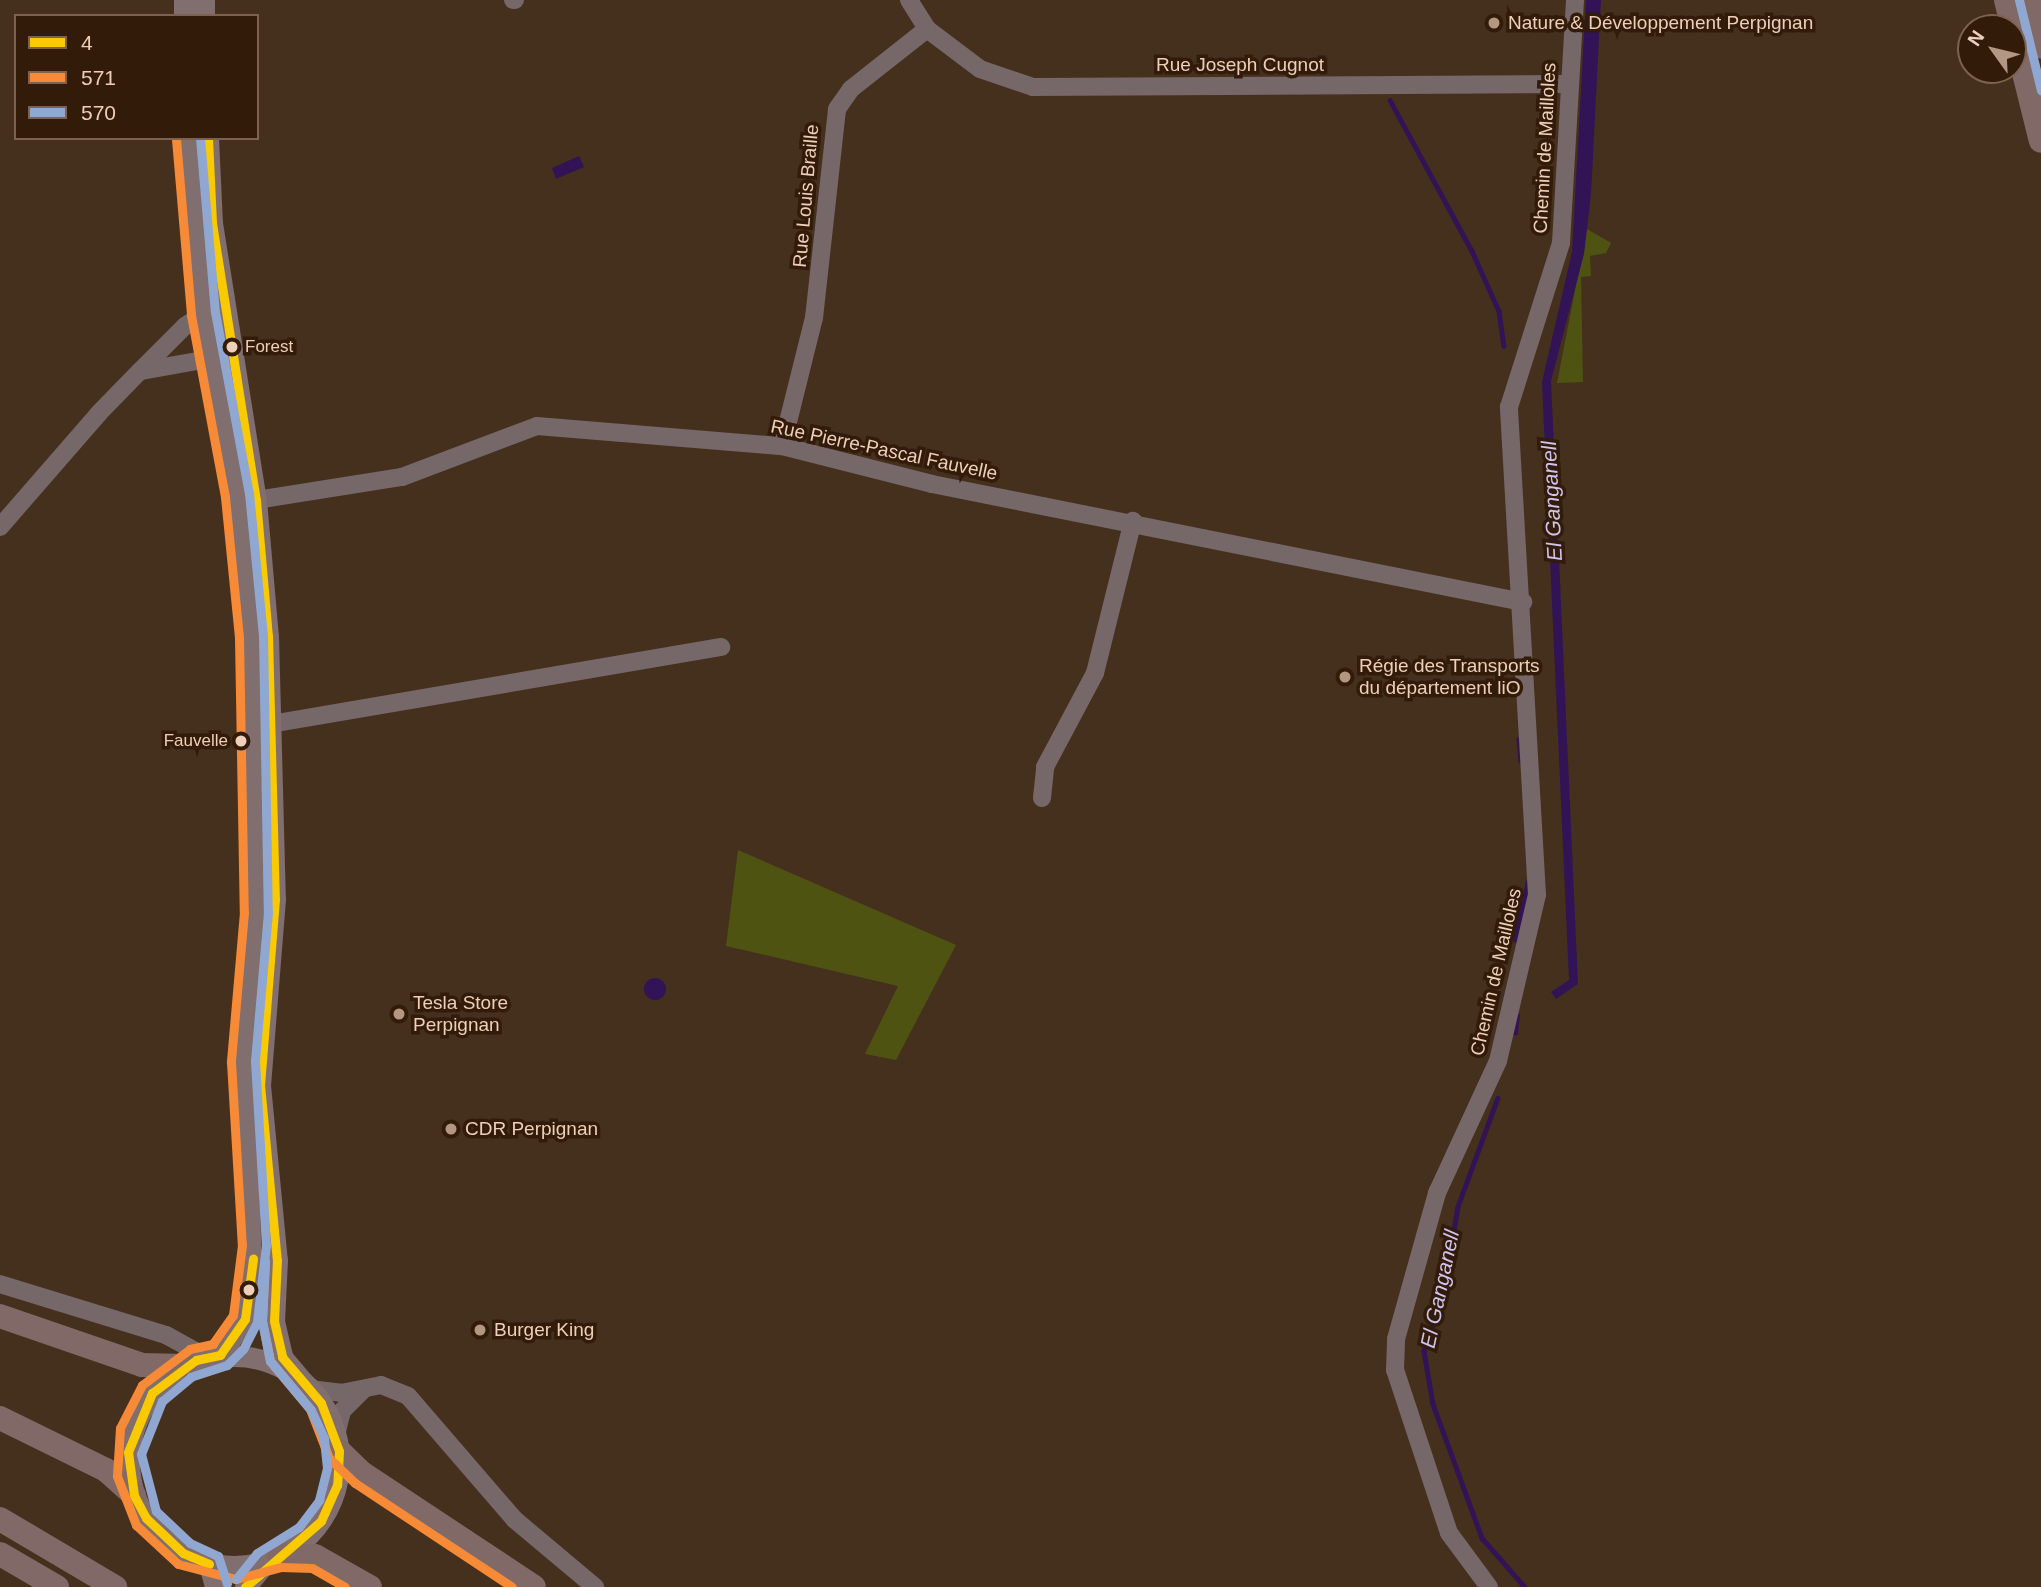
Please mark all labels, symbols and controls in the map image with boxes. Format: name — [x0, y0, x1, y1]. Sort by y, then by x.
place label: Nature & Développement Perpignan — [1508, 12, 1813, 34]
legend — [14, 14, 259, 140]
north arrow — [1957, 14, 2027, 84]
marker: Nature & Développement Perpignan — [1486, 15, 1502, 31]
text: N — [1963, 27, 1988, 50]
text: 4 — [81, 31, 93, 54]
street label: Rue Joseph Cugnot — [1156, 54, 1324, 76]
street label: Chemin de Mailloles — [1529, 62, 1561, 234]
text: 571 — [81, 66, 116, 89]
text: 570 — [81, 101, 116, 124]
street label: Rue Louis Braille — [788, 123, 824, 269]
place label: Forest — [245, 337, 293, 357]
marker: Forest — [225, 340, 239, 354]
street label: Rue Pierre-Pascal Fauvelle — [769, 415, 999, 485]
water label: El Ganganell — [1536, 440, 1568, 562]
place label: Régie des Transports du département liO — [1359, 655, 1540, 699]
marker: Régie des Transports du département liO — [1337, 669, 1353, 685]
place label: Fauvelle — [164, 731, 228, 751]
marker: Fauvelle — [234, 734, 248, 748]
street label: Chemin de Mailloles — [1466, 886, 1526, 1058]
place label: Tesla Store Perpignan — [413, 992, 508, 1036]
marker: Tesla Store Perpignan — [391, 1006, 407, 1022]
place label: CDR Perpignan — [465, 1118, 598, 1140]
marker: CDR Perpignan — [443, 1121, 459, 1137]
water label: El Ganganell — [1415, 1228, 1465, 1350]
unlabelled marker — [242, 1283, 256, 1297]
place label: Burger King — [494, 1319, 594, 1341]
marker: Burger King — [472, 1322, 488, 1338]

